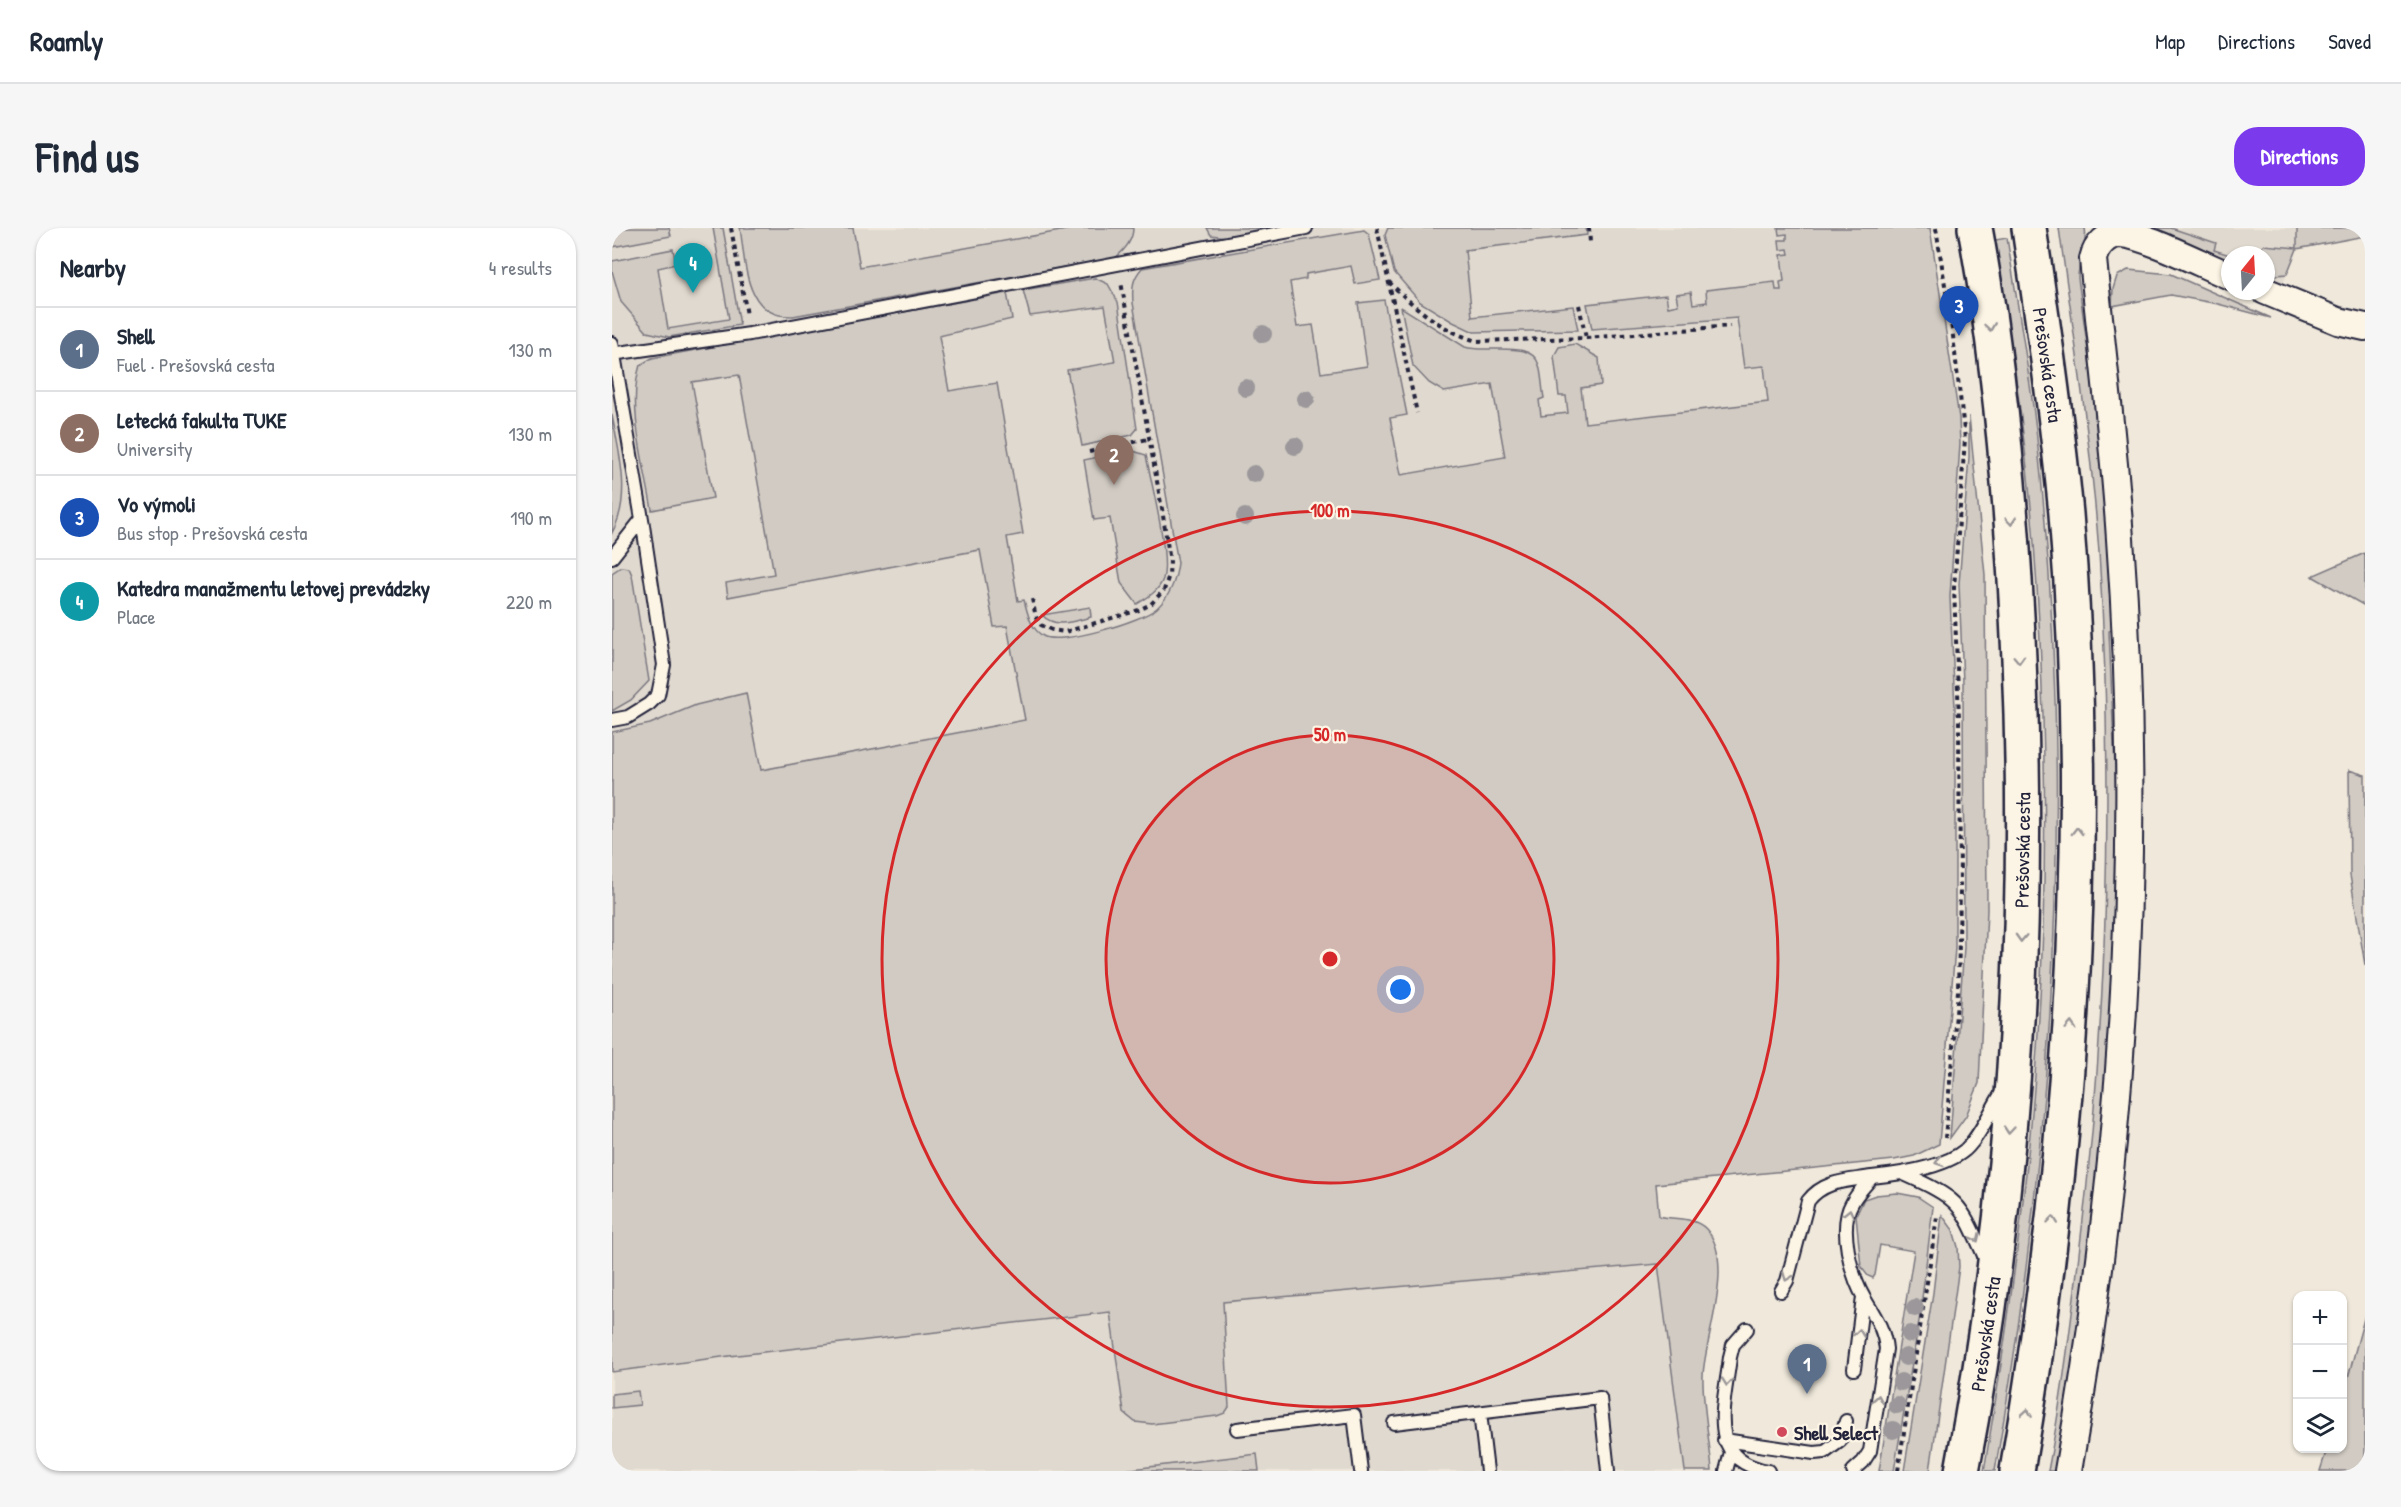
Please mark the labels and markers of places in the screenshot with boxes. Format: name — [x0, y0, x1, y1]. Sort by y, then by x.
pin: 4 — [674, 244, 712, 293]
pin: 3 — [1940, 286, 1978, 336]
pin: 2 — [1094, 436, 1134, 485]
centre of rings — [1320, 949, 1340, 969]
pin: 1 — [1788, 1344, 1826, 1394]
place label: Shell Select — [1794, 1419, 1879, 1446]
marker: Shell Select — [1775, 1425, 1789, 1439]

